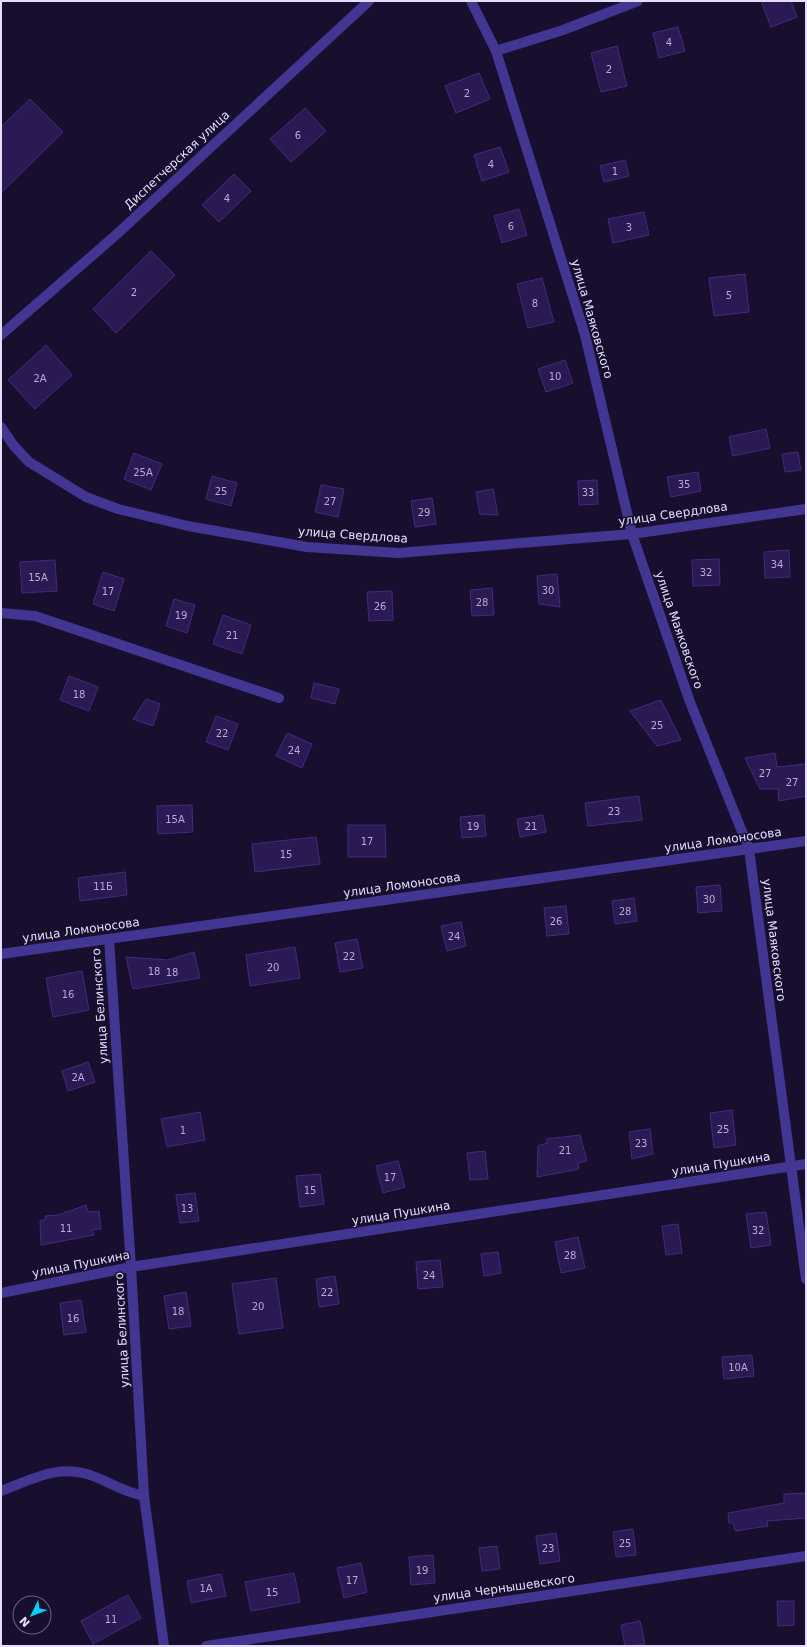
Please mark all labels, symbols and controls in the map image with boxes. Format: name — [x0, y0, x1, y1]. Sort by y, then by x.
house number: 4 — [666, 37, 672, 48]
house number: 2 — [606, 64, 612, 75]
house number: 2 — [464, 88, 470, 99]
street label: Диспетчерская улица — [122, 108, 232, 212]
house number: 6 — [295, 130, 301, 141]
house number: 4 — [488, 159, 494, 170]
house number: 1 — [612, 166, 618, 177]
house number: 4 — [224, 193, 230, 204]
house number: 6 — [508, 221, 514, 232]
house number: 3 — [626, 222, 632, 233]
street label: улица Маяковского — [568, 258, 616, 380]
house number: 2 — [131, 287, 137, 298]
house number: 5 — [726, 290, 732, 301]
house number: 8 — [532, 298, 538, 309]
house number: 10 — [549, 371, 561, 382]
house number: 2А — [33, 373, 47, 384]
house number: 25А — [133, 467, 153, 478]
house number: 35 — [678, 479, 690, 490]
house number: 25 — [215, 486, 227, 497]
house number: 33 — [582, 487, 594, 498]
house number: 27 — [324, 496, 336, 507]
street label: улица Свердлова — [618, 499, 728, 529]
house number: 29 — [418, 507, 430, 518]
street label: улица Свердлова — [298, 524, 408, 546]
house number: 34 — [771, 559, 783, 570]
house number: 32 — [700, 567, 712, 578]
street label: улица Маяковского — [652, 569, 706, 691]
house number: 15А — [28, 572, 48, 583]
house number: 30 — [542, 585, 554, 596]
house number: 17 — [102, 586, 114, 597]
house number: 28 — [476, 597, 488, 608]
house number: 26 — [374, 601, 386, 612]
house number: 19 — [175, 610, 187, 621]
house number: 21 — [226, 630, 238, 641]
house number: 18 — [73, 689, 85, 700]
house number: 25 — [651, 720, 663, 731]
house number: 22 — [216, 728, 228, 739]
house number: 24 — [288, 745, 300, 756]
house number: 27 — [759, 768, 771, 779]
house number: 27 — [786, 777, 798, 788]
house number: 23 — [608, 806, 620, 817]
house number: 15А — [165, 814, 185, 825]
house number: 19 — [467, 821, 479, 832]
house number: 21 — [525, 821, 537, 832]
street label: улица Ломоносова — [663, 825, 783, 855]
house number: 17 — [361, 836, 373, 847]
house number: 15 — [280, 849, 292, 860]
street label: улица Ломоносова — [342, 870, 462, 900]
street label: улица Маяковского — [760, 878, 788, 1002]
house number: 11Б — [93, 881, 113, 892]
house number: 30 — [703, 894, 715, 905]
house number: 28 — [619, 906, 631, 917]
street label: улица Ломоносова — [21, 915, 141, 945]
house number: 26 — [550, 916, 562, 927]
house number: 24 — [448, 931, 460, 942]
street label: улица Белинского — [89, 948, 111, 1064]
house number: 22 — [343, 951, 355, 962]
house number: 20 — [267, 962, 279, 973]
house number: 18 — [148, 966, 160, 977]
house number: 18 — [166, 967, 178, 978]
house number: 16 — [62, 989, 74, 1000]
house number: 2А — [71, 1072, 85, 1083]
house number: 25 — [717, 1124, 729, 1135]
house number: 1 — [180, 1125, 186, 1136]
house number: 23 — [635, 1138, 647, 1149]
house number: 21 — [559, 1145, 571, 1156]
street label: улица Пушкина — [671, 1149, 771, 1179]
house number: 17 — [384, 1172, 396, 1183]
house number: 15 — [304, 1185, 316, 1196]
street label: улица Пушкина — [351, 1198, 451, 1228]
house number: 13 — [181, 1203, 193, 1214]
house number: 11 — [60, 1223, 72, 1234]
house number: 32 — [752, 1225, 764, 1236]
street label: улица Пушкина — [31, 1248, 131, 1280]
house number: 28 — [564, 1250, 576, 1261]
house number: 24 — [423, 1270, 435, 1281]
street label: улица Белинского — [112, 1272, 132, 1388]
house number: 22 — [321, 1287, 333, 1298]
house number: 20 — [252, 1301, 264, 1312]
house number: 18 — [172, 1306, 184, 1317]
house number: 16 — [67, 1313, 79, 1324]
house number: 10А — [728, 1362, 748, 1373]
house number: 25 — [619, 1538, 631, 1549]
house number: 23 — [542, 1543, 554, 1554]
house number: 19 — [416, 1565, 428, 1576]
street label: улица Чернышевского — [432, 1571, 576, 1605]
house number: 17 — [346, 1575, 358, 1586]
house number: 1А — [199, 1583, 213, 1594]
house number: 15 — [266, 1587, 278, 1598]
north arrow — [12, 1595, 52, 1635]
text: N — [17, 1614, 33, 1629]
house number: 11 — [105, 1614, 117, 1625]

